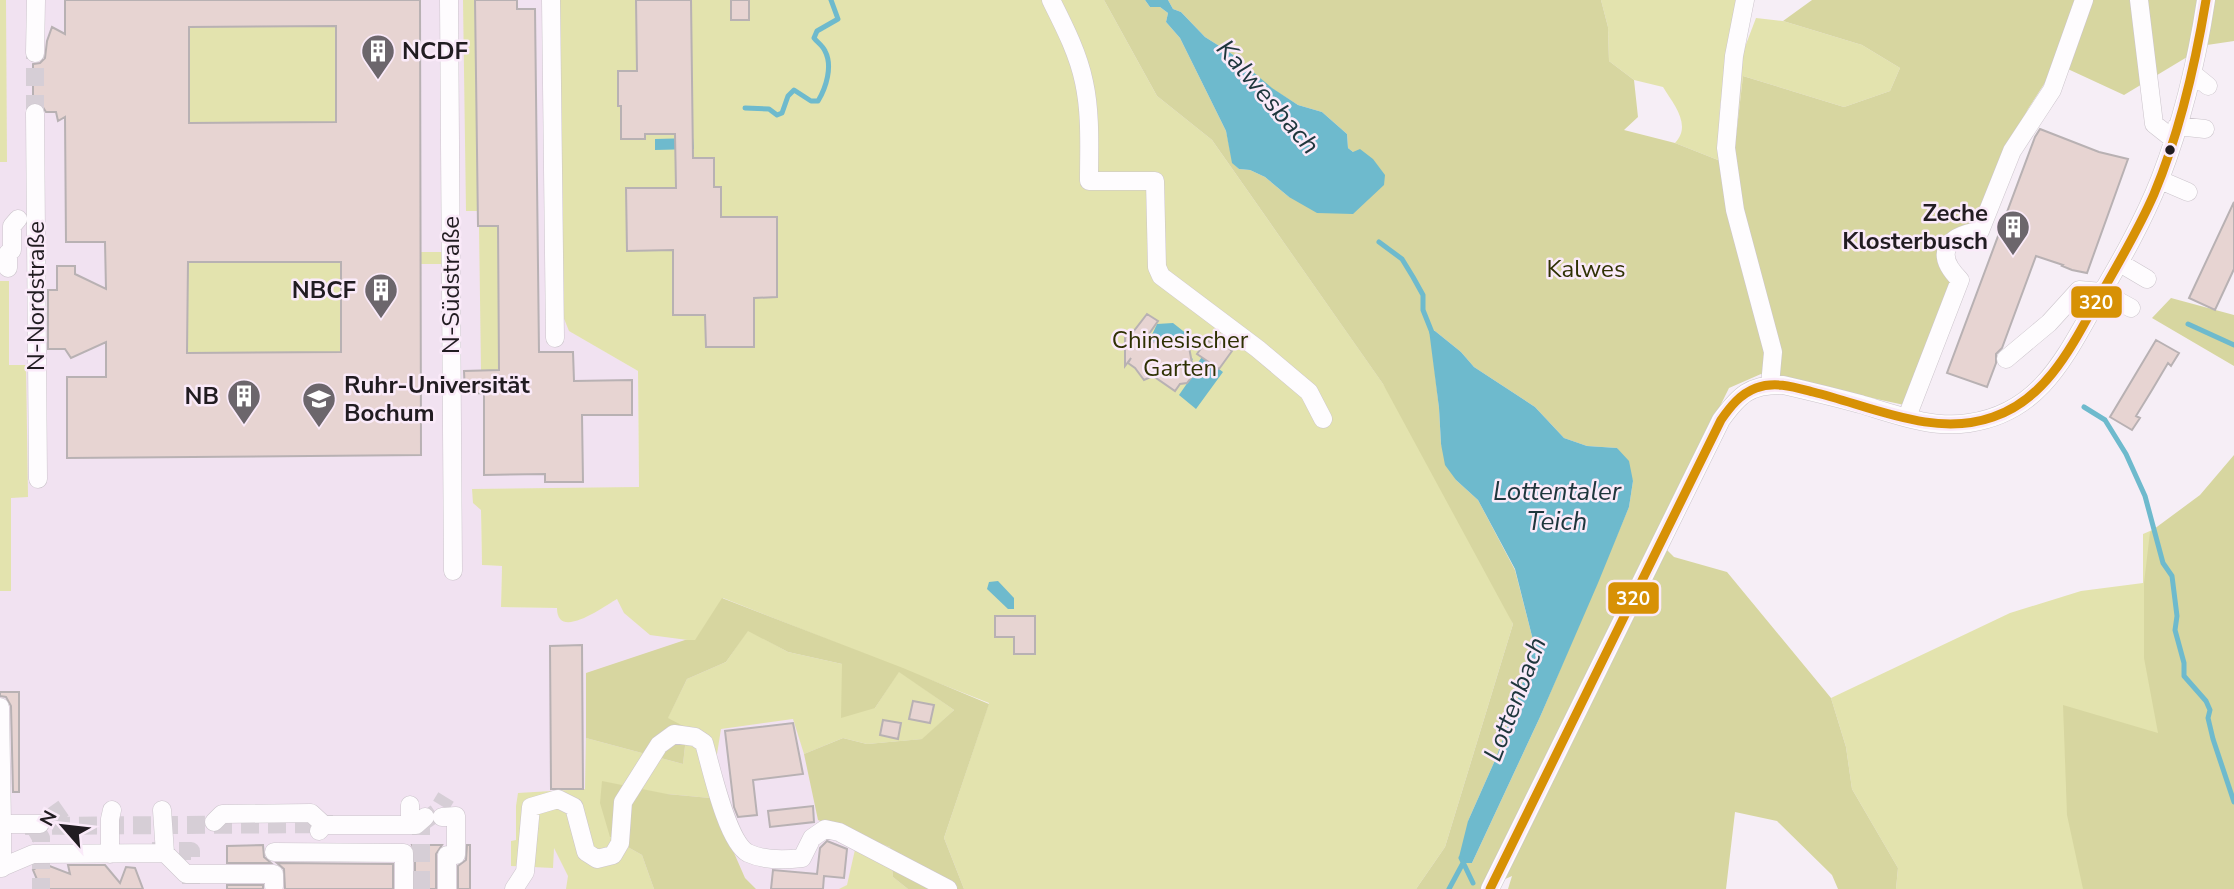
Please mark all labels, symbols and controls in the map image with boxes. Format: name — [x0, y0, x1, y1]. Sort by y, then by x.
building icon: NCDF — [359, 32, 397, 81]
water label: Kalwesbach — [1208, 32, 1328, 162]
place label: NCDF — [402, 35, 468, 67]
unlabelled marker — [2163, 143, 2177, 157]
place label: Zeche Klosterbusch — [1842, 197, 1988, 257]
building icon: Zeche Klosterbusch — [1994, 208, 2032, 257]
street label: N-Südstraße — [435, 216, 467, 354]
street label: N-Nordstraße — [20, 221, 52, 371]
park label: Kalwes — [1547, 253, 1625, 285]
building icon: NBCF — [362, 271, 400, 320]
place label: NBCF — [292, 274, 356, 306]
line badge: 320 — [2070, 285, 2123, 319]
text: 320 — [2079, 290, 2113, 316]
park label: Chinesischer Garten — [1112, 324, 1249, 384]
place label: Ruhr-Universität Bochum — [344, 369, 530, 429]
building icon: NB — [225, 377, 263, 426]
place label: NB — [185, 380, 219, 412]
school or university icon: Ruhr-Universität Bochum — [300, 380, 338, 429]
water label: Lottentaler Teich — [1493, 474, 1622, 539]
line badge: 320 — [1607, 581, 1660, 615]
text: 320 — [1616, 586, 1650, 612]
water label: Lottenbach — [1475, 632, 1555, 766]
north arrow — [28, 791, 98, 861]
text: N — [34, 806, 64, 831]

